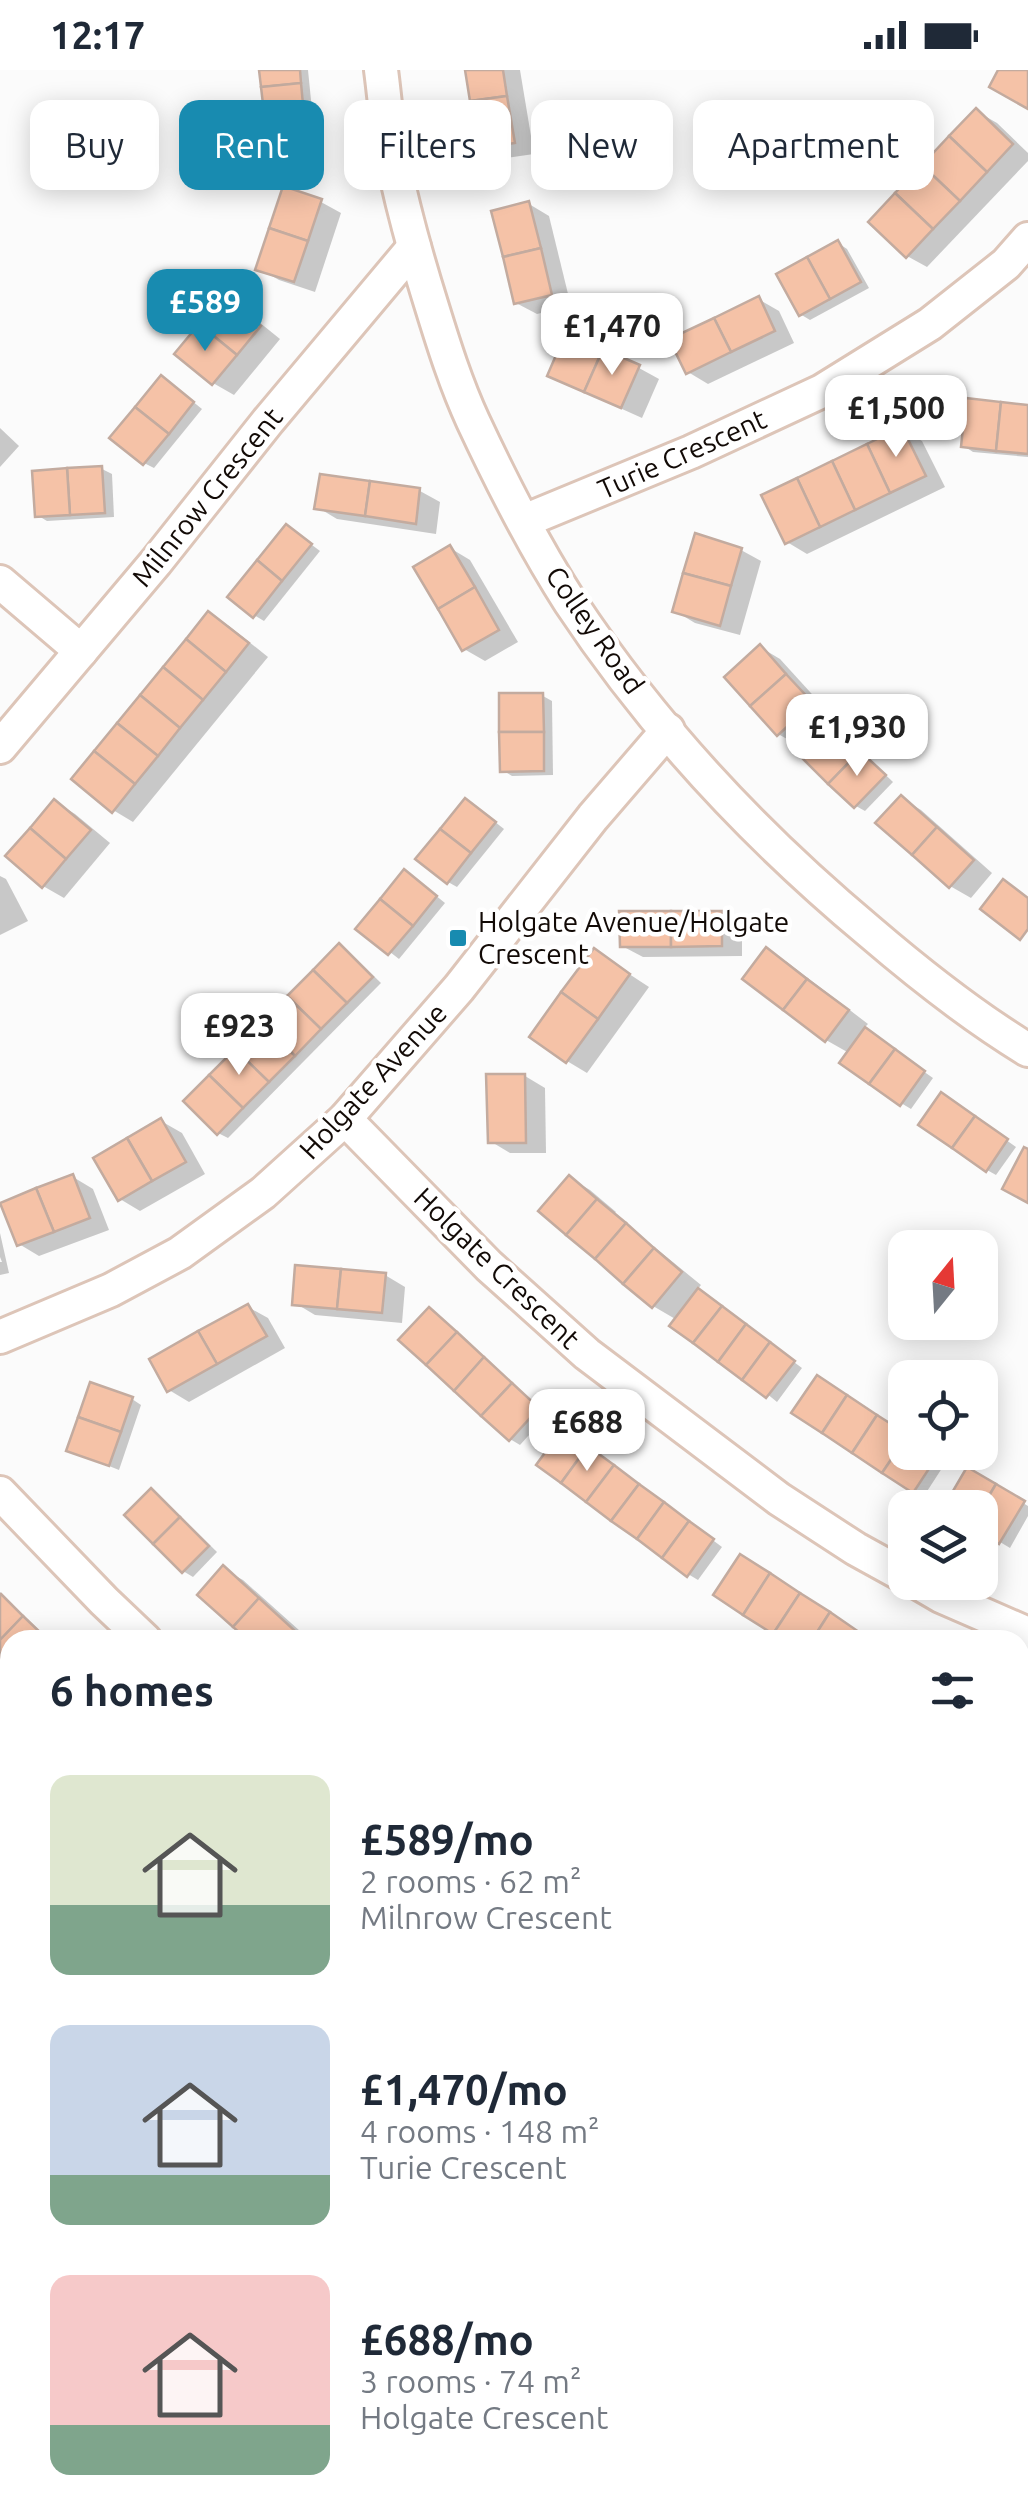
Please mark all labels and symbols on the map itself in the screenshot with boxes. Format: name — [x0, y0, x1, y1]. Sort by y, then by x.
pin: £589 — [146, 269, 264, 354]
pin: £1,470 — [531, 293, 693, 378]
pin: £1,500 — [815, 375, 977, 460]
street label: Milnrow Crescent — [125, 401, 288, 592]
street label: Turie Crescent — [593, 403, 771, 504]
street label: Colley Road — [540, 560, 651, 699]
pin: £1,930 — [776, 694, 938, 779]
place label: Holgate Avenue/Holgate Crescent — [478, 906, 789, 969]
marker: Holgate Avenue/Holgate Crescent — [447, 927, 469, 949]
pin: £923 — [180, 993, 298, 1078]
street label: Holgate Avenue — [293, 997, 452, 1165]
street label: Holgate Crescent — [408, 1181, 586, 1354]
north arrow — [888, 1230, 998, 1340]
pin: £688 — [528, 1389, 646, 1474]

